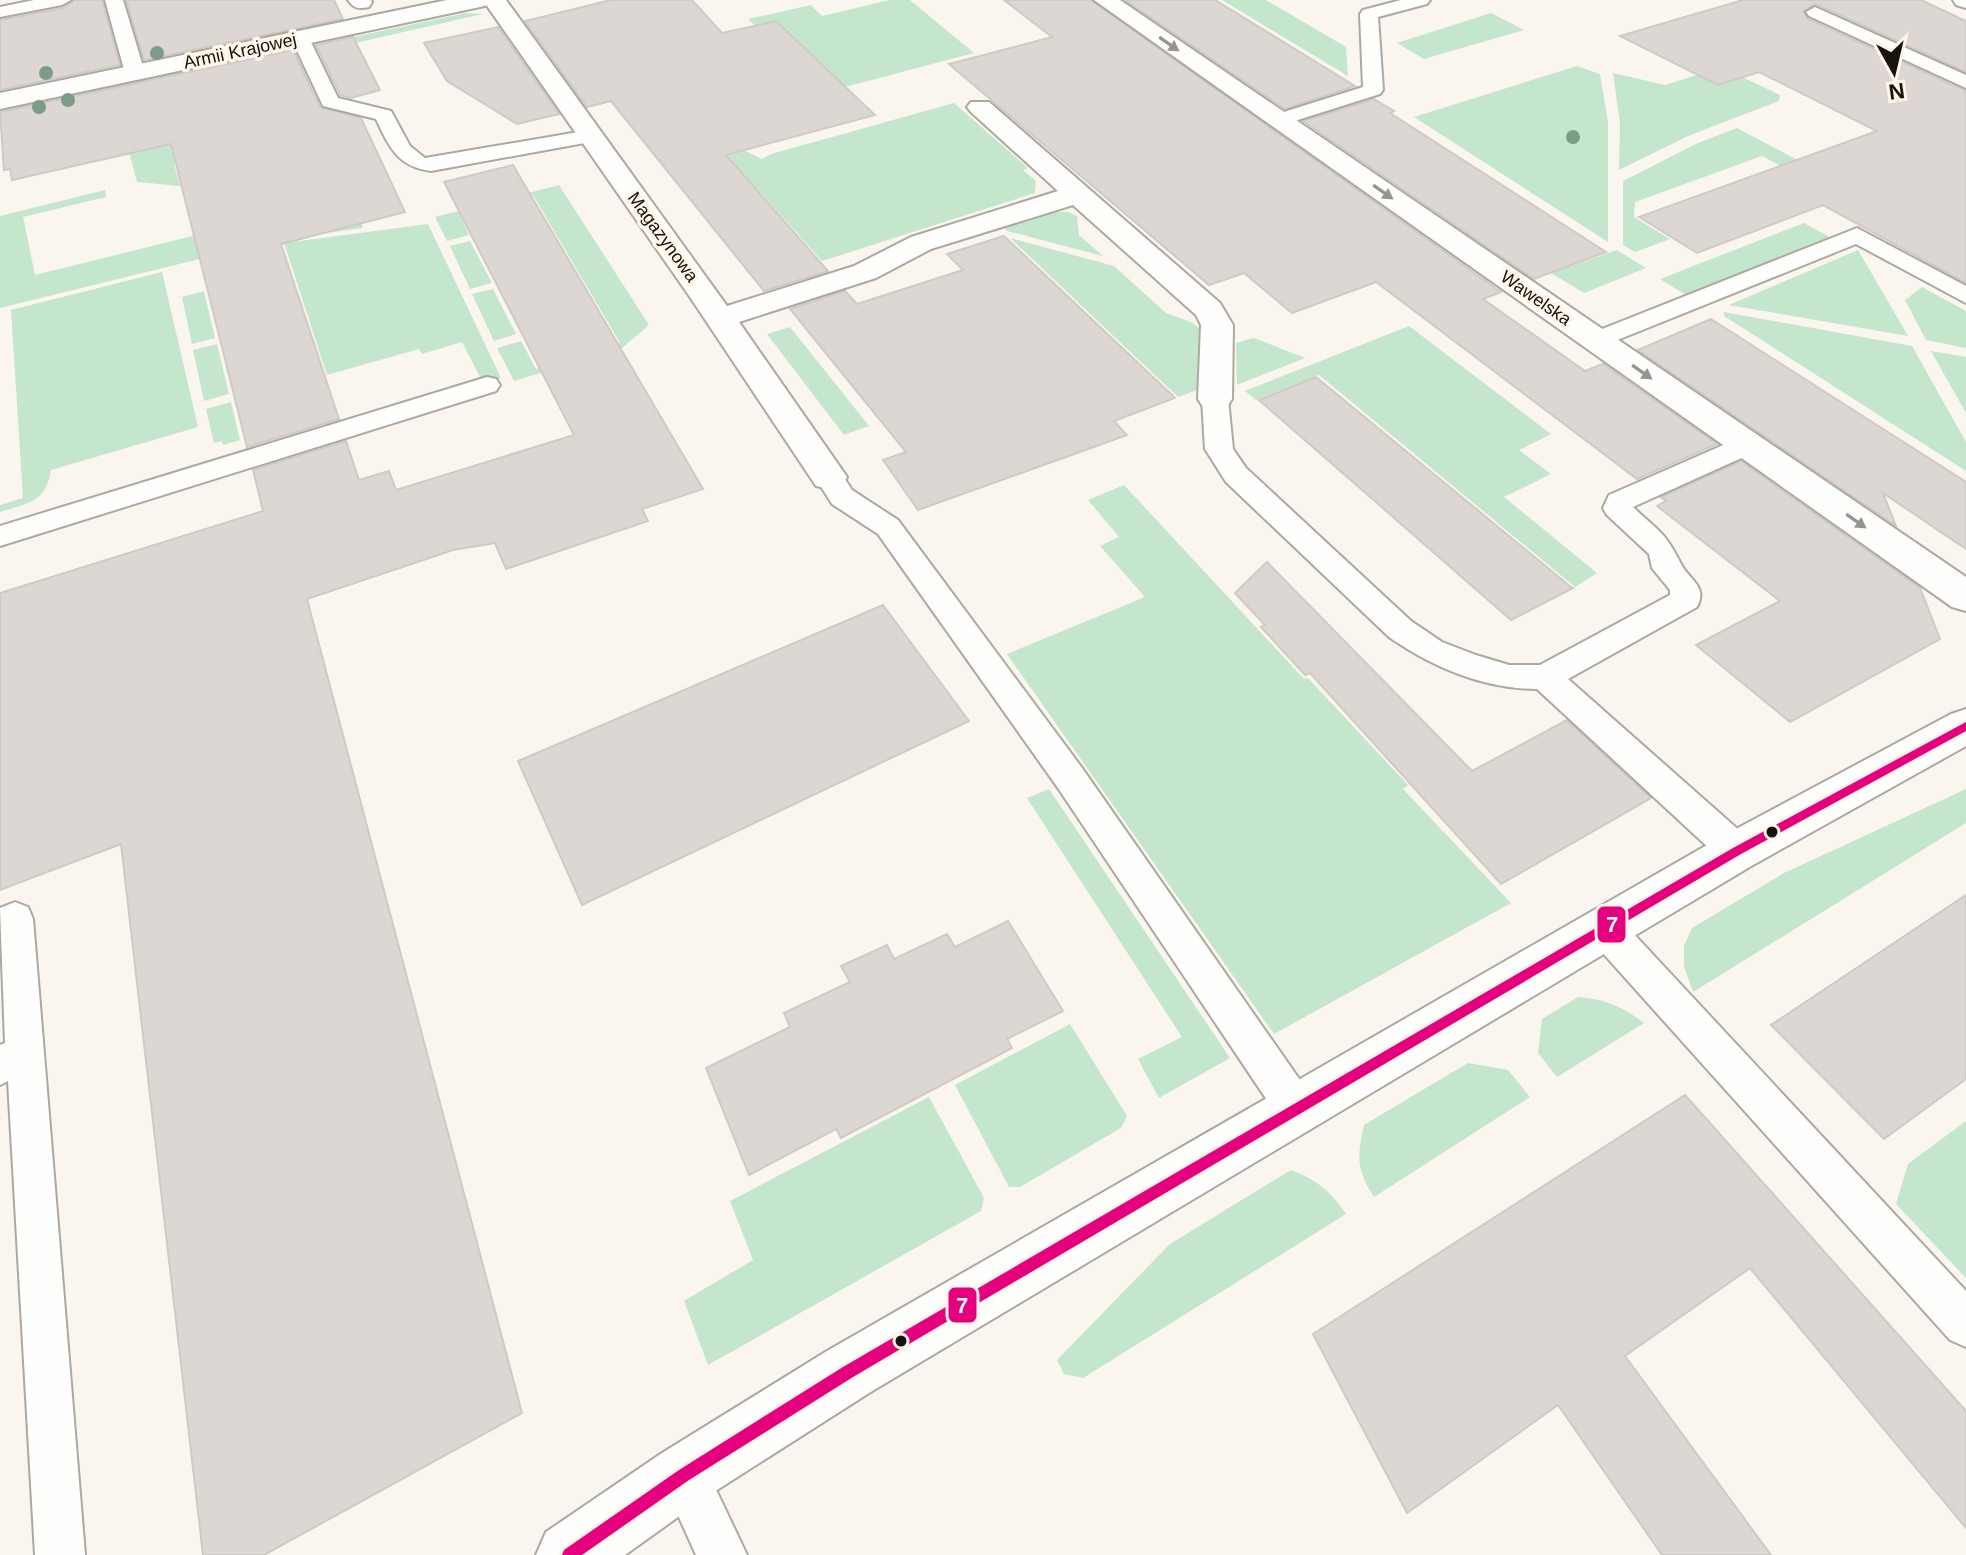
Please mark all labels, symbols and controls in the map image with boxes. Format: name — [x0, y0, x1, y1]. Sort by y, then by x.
street label: Armii Krajowej — [182, 29, 298, 73]
north arrow — [1854, 32, 1934, 112]
one-way arrow — [1158, 36, 1180, 51]
text: N — [1887, 78, 1906, 105]
one-way arrow — [1372, 184, 1393, 199]
street label: Magazynowa — [624, 188, 703, 287]
street label: Wawelska — [1497, 266, 1576, 330]
one-way arrow — [1632, 364, 1653, 379]
one-way arrow — [1846, 513, 1867, 528]
unlabelled marker — [1764, 824, 1780, 840]
line badge: 7 — [1596, 905, 1627, 944]
text: 7 — [1606, 912, 1618, 937]
line badge: 7 — [947, 1286, 978, 1324]
text: 7 — [956, 1293, 968, 1318]
unlabelled marker — [893, 1333, 909, 1349]

